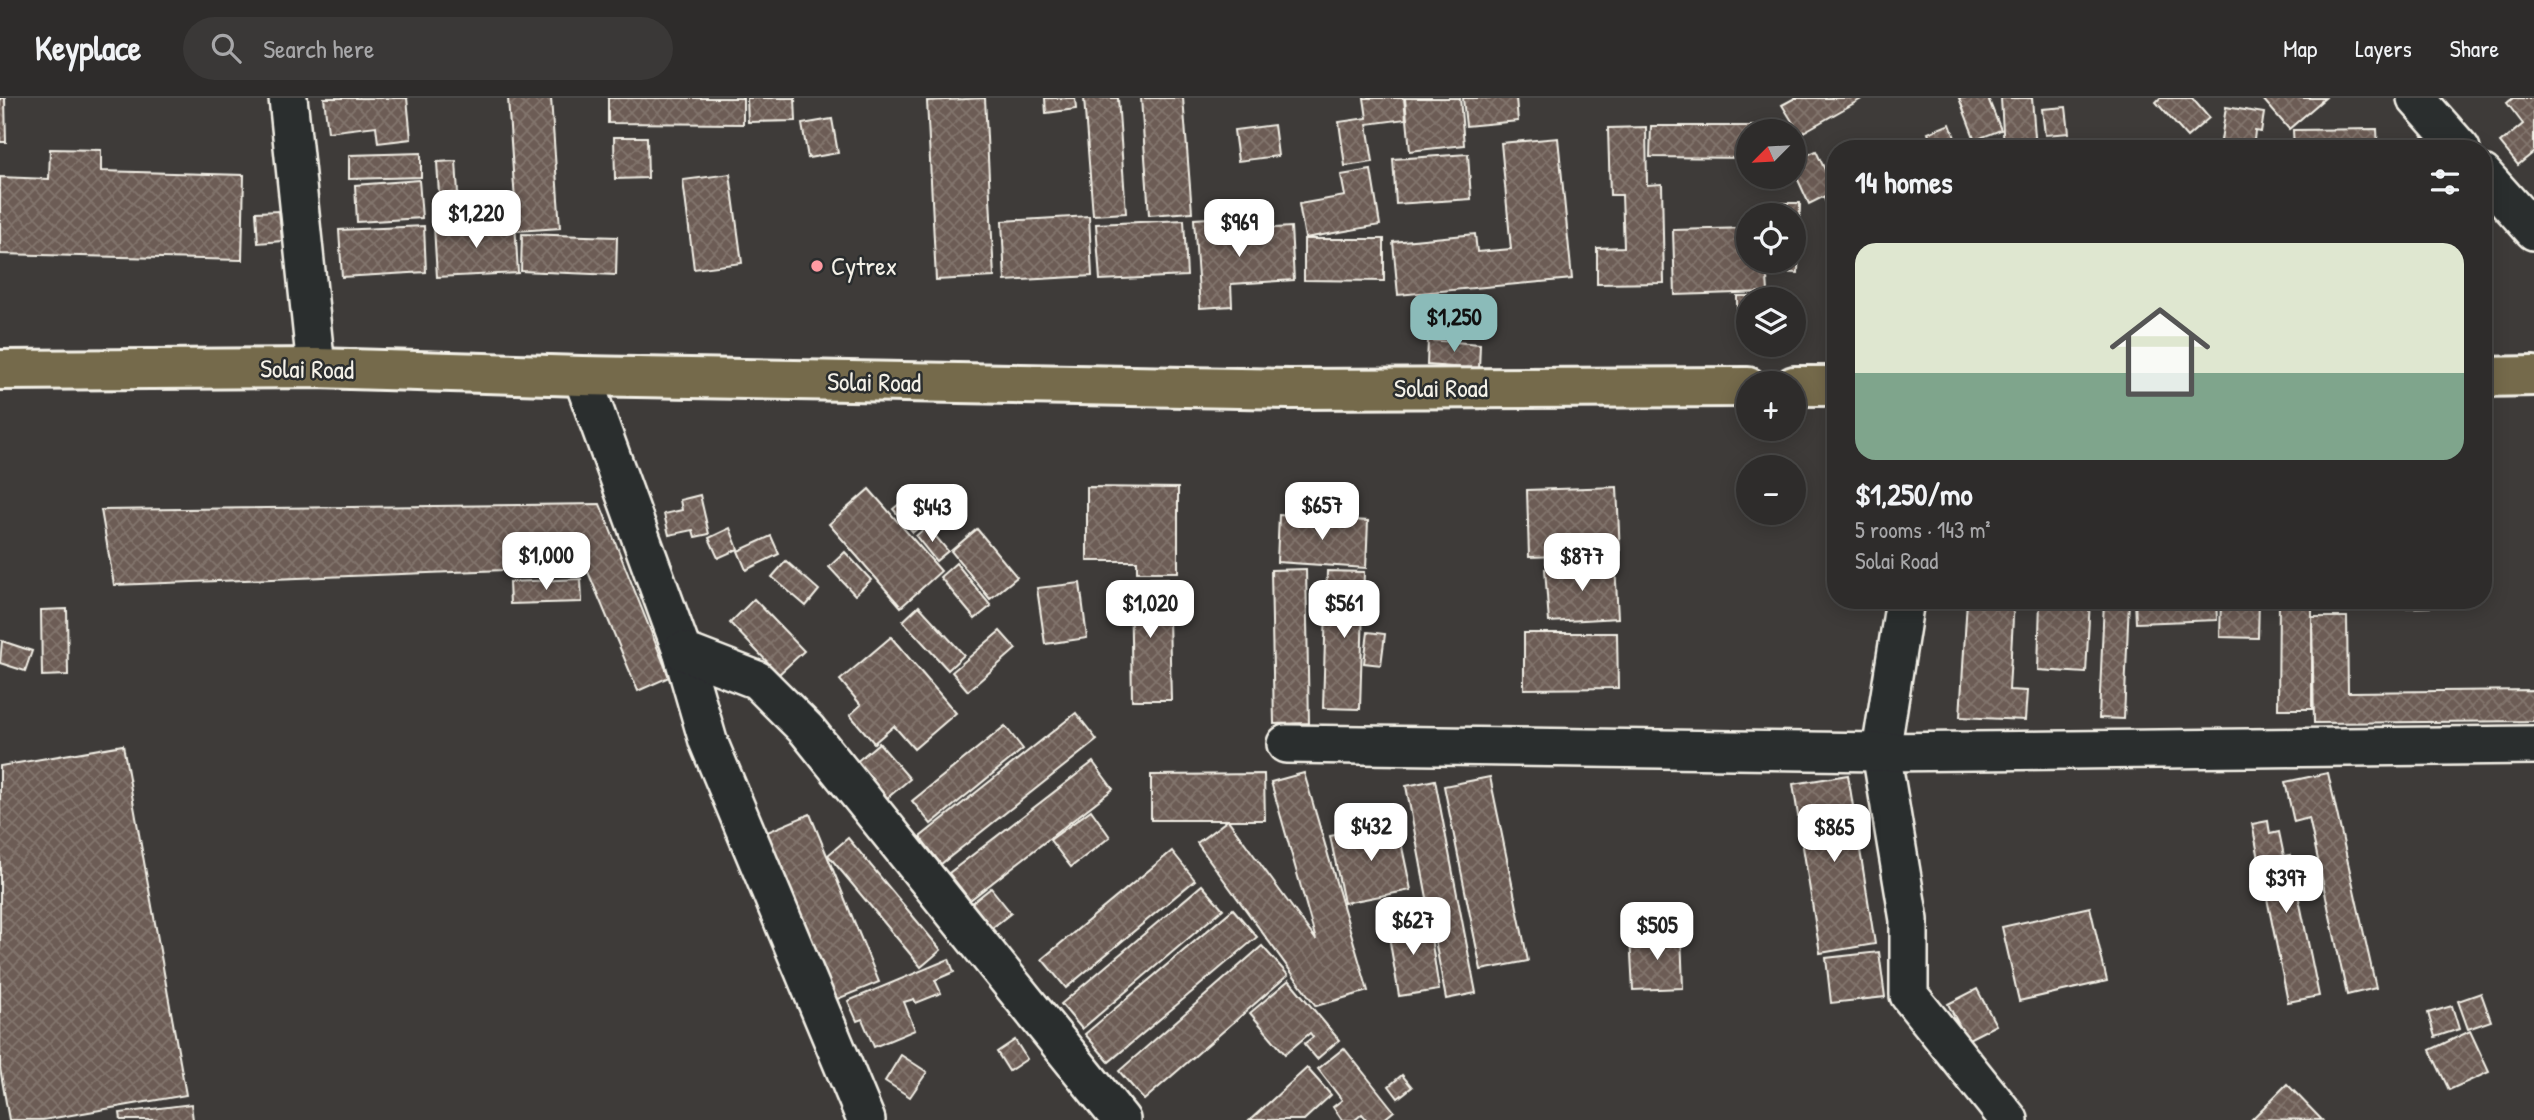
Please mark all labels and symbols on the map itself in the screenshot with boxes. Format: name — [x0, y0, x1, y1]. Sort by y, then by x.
north arrow — [1736, 119, 1806, 189]
pin: $1,220 — [419, 190, 533, 250]
pin: $969 — [1198, 200, 1280, 259]
place label: Cytrex — [831, 248, 897, 283]
marker: Cytrex — [809, 258, 825, 274]
pin: $1,250 — [1397, 294, 1511, 354]
street label: Solai Road — [260, 350, 354, 387]
street label: Solai Road — [827, 363, 921, 400]
street label: Solai Road — [1394, 370, 1488, 405]
pin: $657 — [1281, 482, 1363, 542]
pin: $443 — [891, 484, 973, 544]
pin: $1,000 — [489, 532, 603, 592]
pin: $877 — [1541, 533, 1623, 593]
pin: $1,020 — [1093, 580, 1207, 640]
pin: $561 — [1303, 580, 1385, 640]
pin: $432 — [1330, 804, 1412, 863]
pin: $865 — [1793, 804, 1875, 864]
pin: $397 — [2245, 856, 2327, 915]
pin: $627 — [1372, 898, 1454, 957]
pin: $505 — [1616, 902, 1698, 962]

